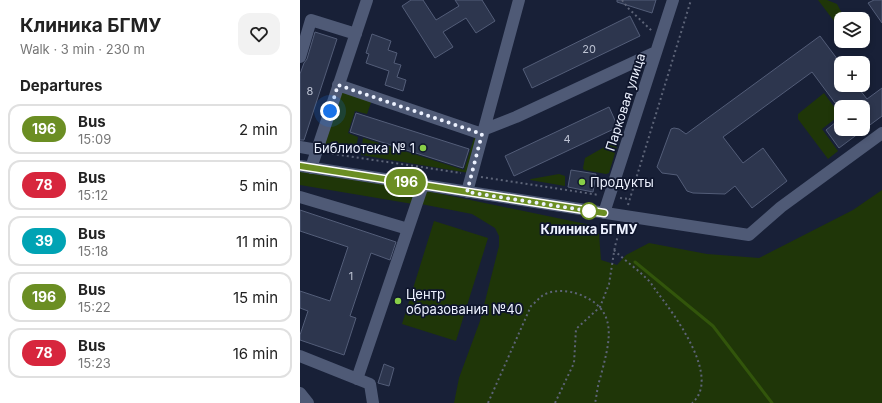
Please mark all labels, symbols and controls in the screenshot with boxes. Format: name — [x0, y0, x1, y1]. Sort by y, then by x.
map controls — [834, 12, 870, 136]
button: layers — [834, 12, 870, 48]
button: heart — [238, 13, 280, 55]
text: Клиника БГМУ — [20, 14, 162, 37]
text: Walk · 3 min · 230 m — [20, 41, 145, 57]
house number: 20 — [582, 42, 596, 56]
street label: Парковая улица — [602, 51, 648, 153]
button: + — [834, 56, 870, 92]
text: Departures — [20, 76, 102, 95]
house number: 8 — [307, 84, 314, 98]
button: − — [834, 100, 870, 136]
your location — [320, 101, 340, 121]
text: Bus — [78, 112, 106, 131]
text: 196 — [32, 120, 56, 137]
text: 2 min — [239, 120, 278, 139]
text: 15:09 — [78, 131, 111, 147]
house number: 4 — [563, 132, 571, 146]
place label: Библиотека № 1 — [314, 140, 415, 156]
marker: Библиотека № 1 — [418, 143, 428, 153]
text: Bus — [78, 168, 106, 187]
line badge: 196 — [383, 169, 429, 195]
text: 196 — [394, 173, 418, 190]
place label: Продукты — [590, 174, 654, 190]
text: 78 — [35, 176, 53, 193]
text: 5 min — [239, 176, 278, 195]
marker: Продукты — [577, 177, 587, 187]
text: 15:12 — [78, 187, 108, 203]
marker: Клиника БГМУ — [580, 202, 598, 220]
place label: Клиника БГМУ — [541, 221, 637, 237]
text: Bus — [78, 224, 106, 243]
text: 39 — [35, 232, 53, 249]
text: 11 min — [236, 232, 278, 251]
text: 15:18 — [78, 243, 108, 259]
house number: 1 — [349, 269, 353, 283]
text: Bus — [78, 280, 106, 299]
place label: Центр образования №40 — [406, 286, 523, 317]
text: 196 — [32, 288, 56, 305]
text: 15 min — [233, 288, 278, 307]
marker: Центр образования №40 — [393, 296, 403, 306]
text: 15:22 — [78, 299, 111, 315]
text: Bus — [78, 336, 106, 355]
text: 78 — [35, 344, 53, 361]
text: 16 min — [233, 344, 278, 363]
text: 15:23 — [78, 355, 111, 371]

